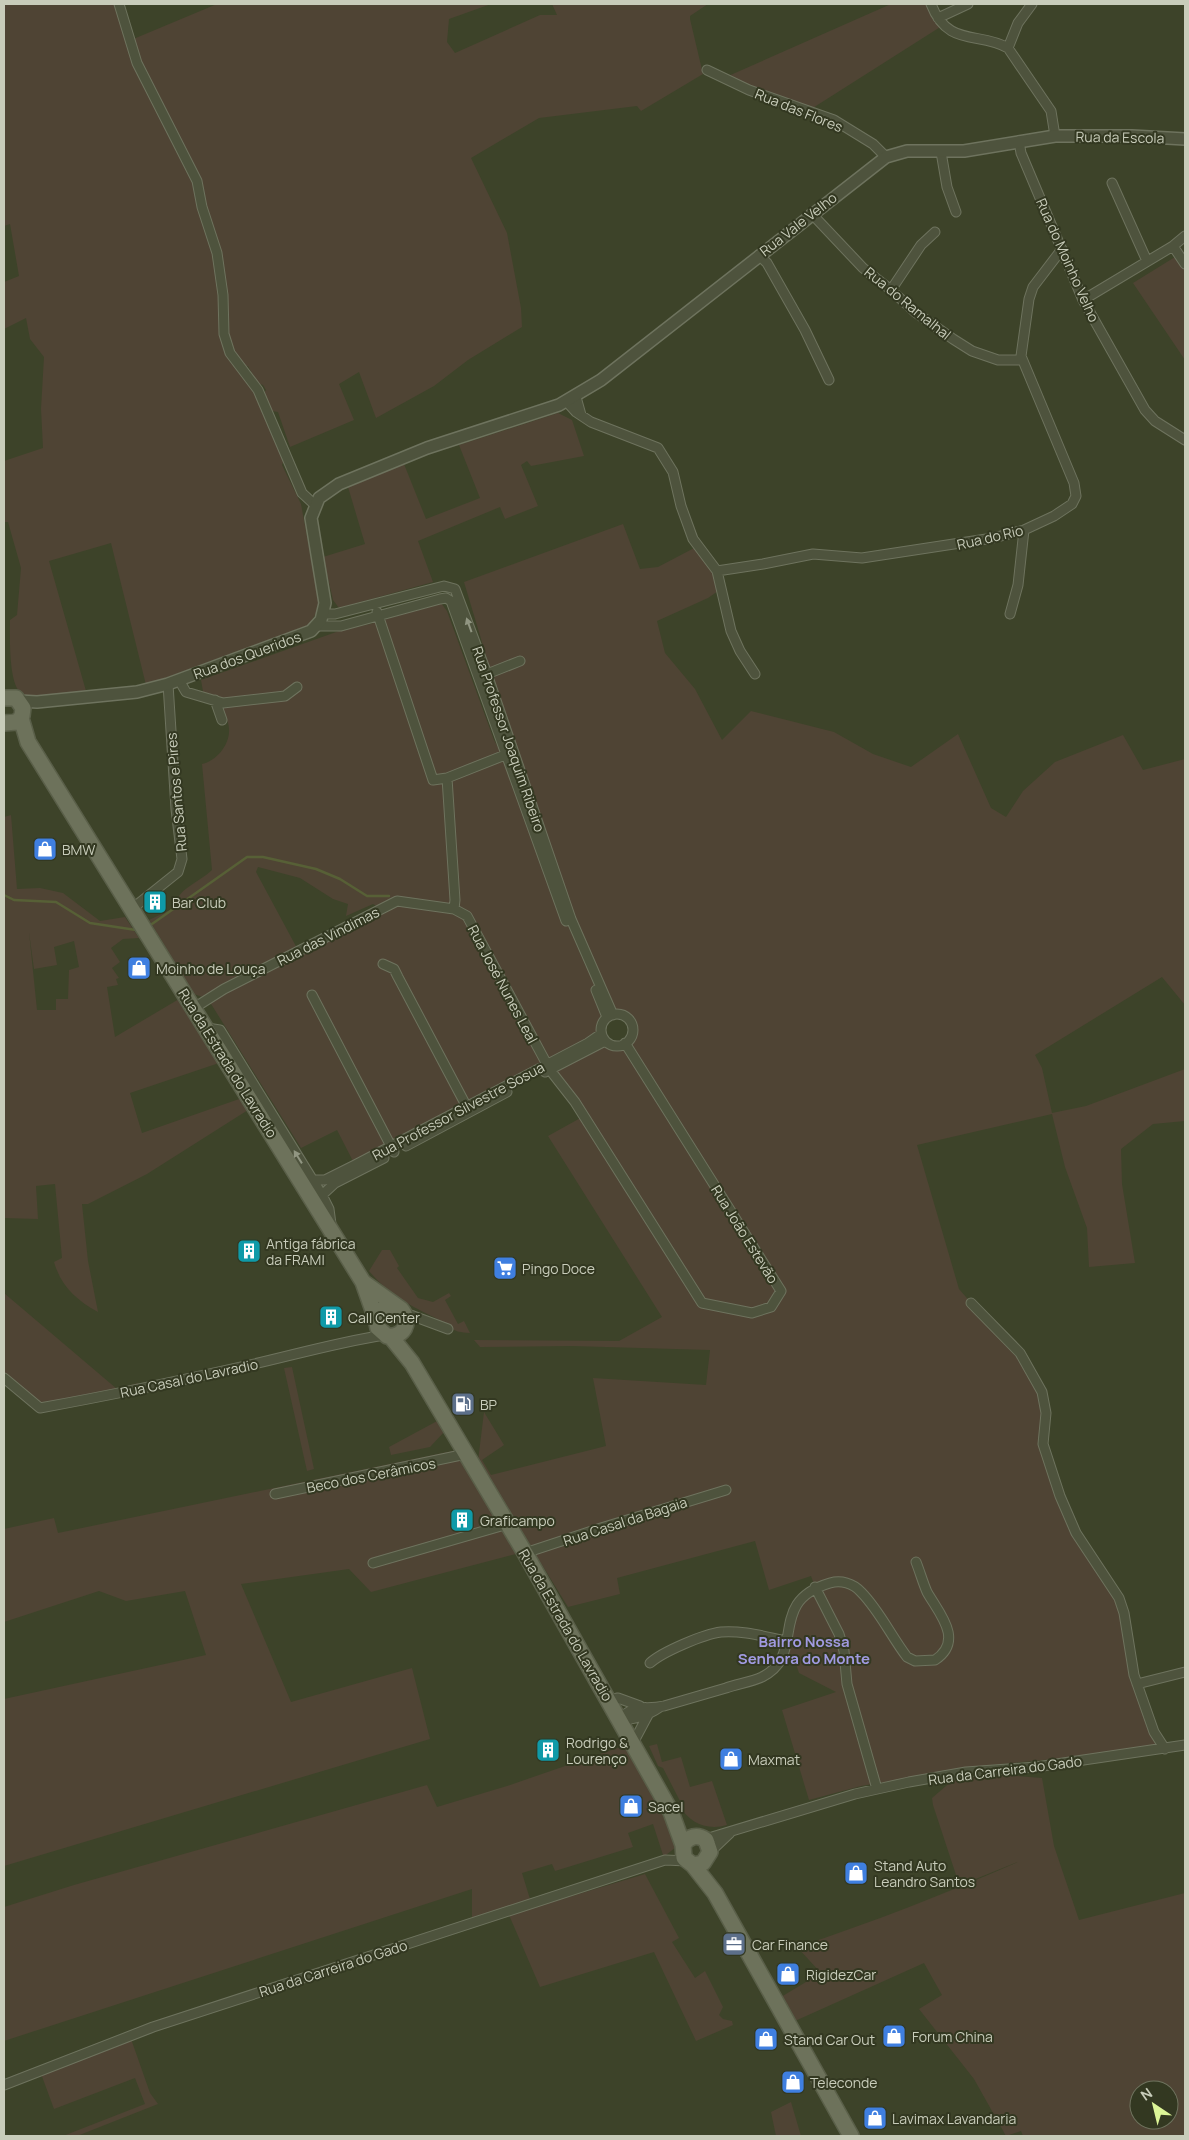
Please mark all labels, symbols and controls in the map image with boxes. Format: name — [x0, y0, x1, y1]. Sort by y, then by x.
street label: Rua das Flores — [752, 84, 846, 136]
street label: Rua da Escola — [1075, 127, 1165, 147]
street label: Rua Vale Velho — [755, 188, 841, 260]
street label: Rua do Moinho Velho — [1032, 195, 1104, 325]
street label: Rua do Ramalhal — [861, 262, 955, 344]
street label: Rua do Rio — [955, 520, 1025, 554]
one-way arrow — [465, 617, 473, 632]
street label: Rua dos Queridos — [191, 627, 303, 683]
street label: Rua Professor Joaquim Ribeiro — [468, 644, 550, 834]
street label: Rua Santos e Pires — [161, 732, 191, 852]
shop icon: BMW — [32, 836, 58, 862]
place label: BMW — [62, 840, 95, 859]
building icon: Bar Club — [142, 889, 168, 915]
place label: Bar Club — [172, 893, 226, 912]
street label: Rua das Vindimas — [274, 902, 382, 970]
street label: Rua José Nunes Leal — [464, 921, 542, 1047]
shop icon: Moinho de Louça — [126, 955, 152, 981]
place label: Moinho de Louça — [156, 959, 266, 978]
street label: Rua da Estrada do Lavradio — [174, 985, 282, 1141]
street label: Rua Professor Silvestre Sosua — [369, 1057, 547, 1165]
one-way arrow — [293, 1150, 303, 1163]
street label: Rua João Estevão — [707, 1181, 783, 1287]
place label: Antiga fábrica da FRAMI — [266, 1234, 356, 1269]
building icon: Antiga fábrica da FRAMI — [236, 1238, 262, 1264]
supermarket icon: Pingo Doce — [492, 1255, 518, 1281]
place label: Pingo Doce — [522, 1259, 595, 1278]
building icon: Call Center — [318, 1304, 344, 1330]
place label: Call Center — [348, 1308, 420, 1327]
street label: Rua Casal do Lavradio — [118, 1354, 260, 1402]
fuel station icon: BP — [450, 1391, 476, 1417]
place label: BP — [480, 1395, 498, 1414]
street label: Beco dos Cerâmicos — [305, 1453, 437, 1497]
street label: Rua Casal da Bagaia — [561, 1492, 689, 1550]
building icon: Graficampo — [449, 1507, 475, 1533]
place label: Graficampo — [480, 1511, 555, 1530]
street label: Rua da Estrada do Lavradio — [515, 1546, 617, 1704]
district label: Bairro Nossa Senhora do Monte — [738, 1631, 870, 1669]
place label: Rodrigo & Lourenço — [566, 1733, 628, 1768]
building icon: Rodrigo & Lourenço — [535, 1737, 561, 1763]
shop icon: Maxmat — [718, 1746, 744, 1772]
place label: Maxmat — [748, 1750, 801, 1769]
street label: Rua da Carreira do Gado — [927, 1751, 1083, 1789]
shop icon: Sacel — [618, 1793, 644, 1819]
place label: Sacel — [648, 1797, 683, 1816]
place label: Stand Auto Leandro Santos — [874, 1856, 975, 1891]
shop icon: Stand Auto Leandro Santos — [843, 1860, 869, 1886]
office icon: Car Finance — [721, 1931, 747, 1957]
street label: Rua da Carreira do Gado — [256, 1935, 410, 2001]
place label: Car Finance — [752, 1935, 828, 1954]
shop icon: RigidezCar — [775, 1961, 801, 1987]
place label: RigidezCar — [806, 1965, 876, 1984]
shop icon: Forum China — [881, 2023, 907, 2049]
shop icon: Stand Car Out — [753, 2026, 779, 2052]
place label: Forum China — [912, 2027, 993, 2046]
place label: Stand Car Out — [784, 2030, 875, 2049]
shop icon: Teleconde — [780, 2069, 806, 2095]
place label: Teleconde — [810, 2073, 877, 2092]
north arrow — [1129, 2080, 1179, 2130]
text: N — [1137, 2083, 1156, 2105]
shop icon: Lavimax Lavandaria — [862, 2105, 888, 2131]
place label: Lavimax Lavandaria — [892, 2109, 1016, 2128]

